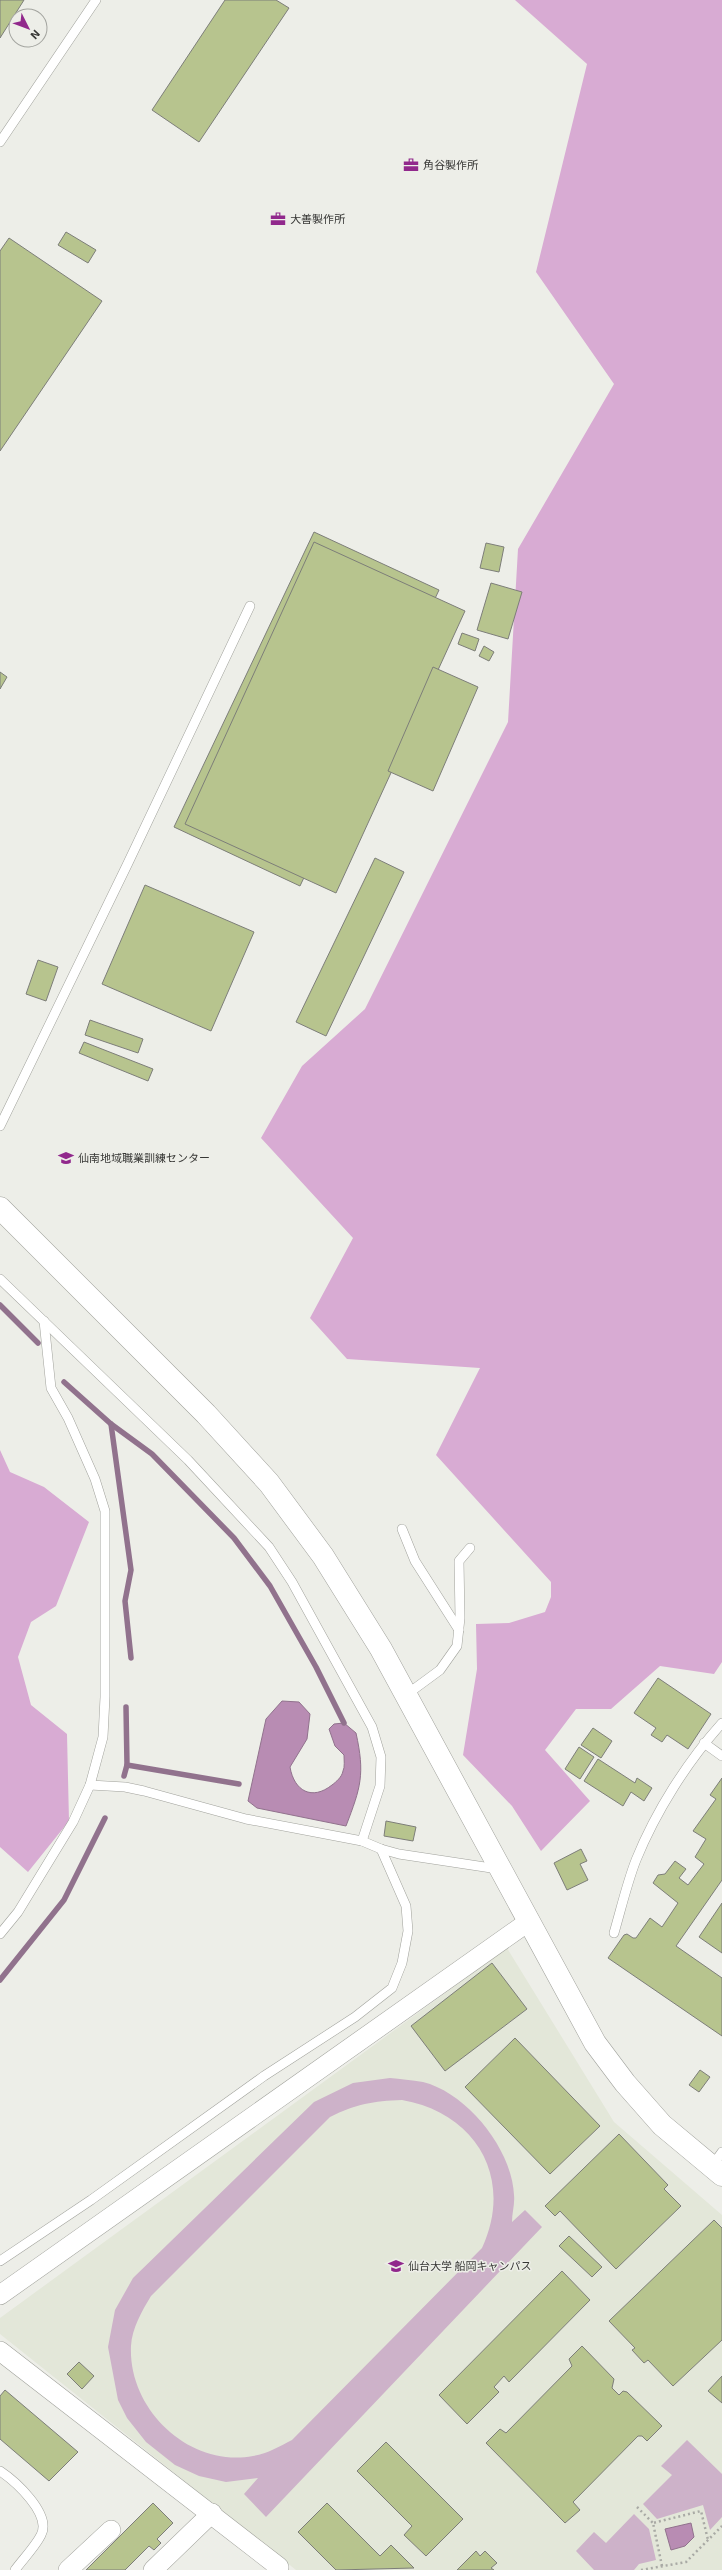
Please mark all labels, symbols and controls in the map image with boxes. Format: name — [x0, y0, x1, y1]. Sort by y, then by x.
north arrow — [8, 8, 48, 48]
text: N — [28, 28, 43, 42]
office icon: 角谷製作所 — [402, 156, 420, 174]
place label: 角谷製作所 — [423, 158, 479, 171]
office icon: 大善製作所 — [269, 210, 287, 228]
place label: 大善製作所 — [290, 212, 346, 225]
school or university icon: 仙南地域職業訓練センター — [57, 1149, 75, 1167]
place label: 仙南地域職業訓練センター — [78, 1151, 210, 1164]
school or university icon: 仙台大学 船岡キャンパス — [387, 2257, 405, 2275]
place label: 仙台大学 船岡キャンパス — [408, 2259, 531, 2272]

